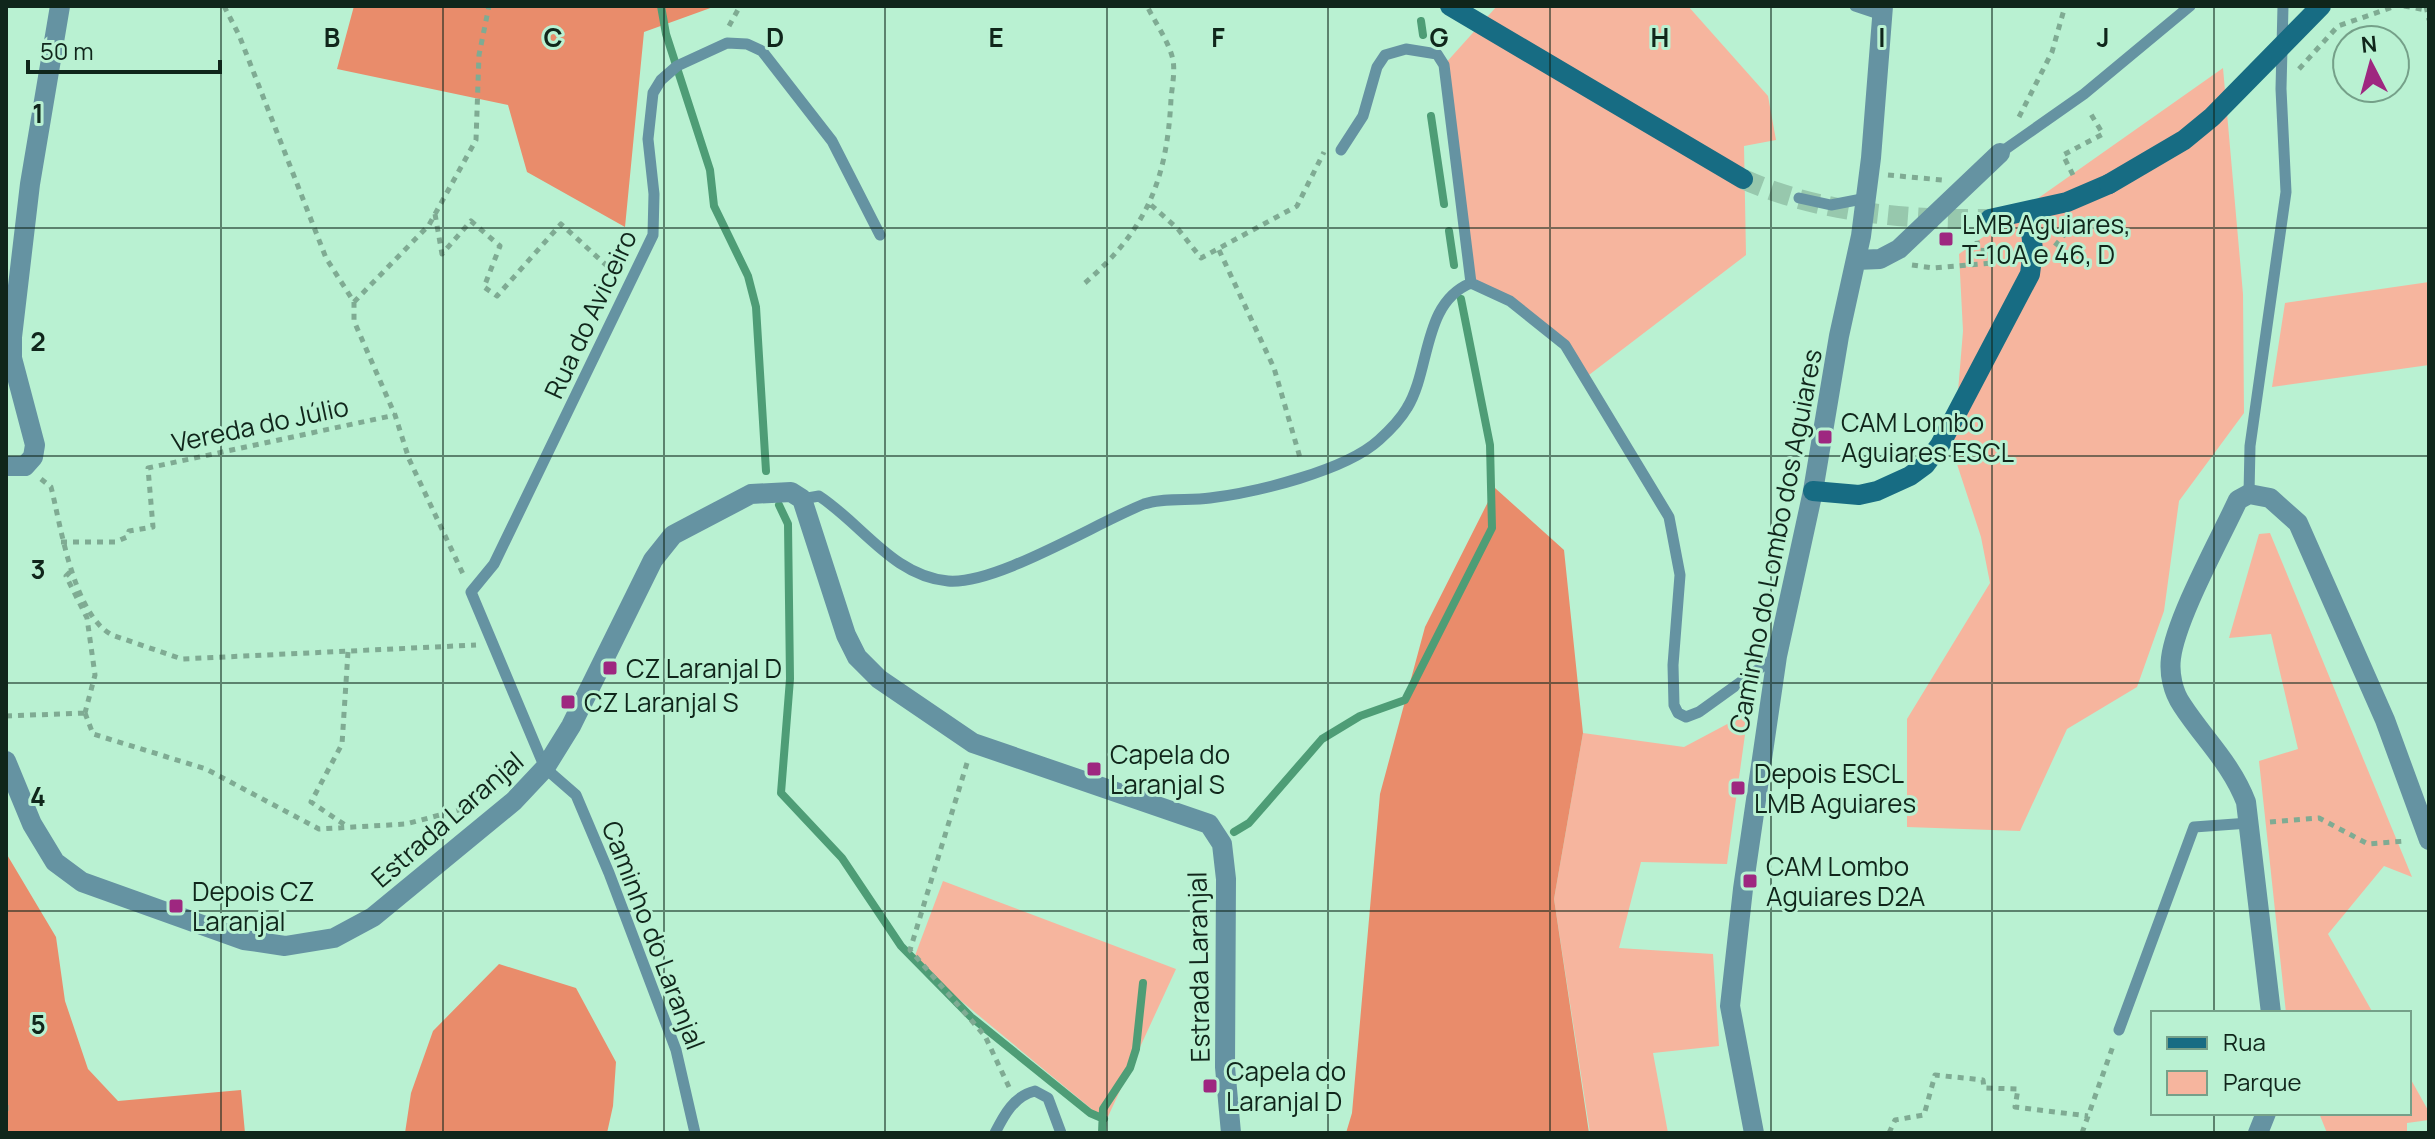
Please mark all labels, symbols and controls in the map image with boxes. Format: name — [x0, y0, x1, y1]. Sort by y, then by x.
text: B — [324, 19, 340, 55]
text: C — [543, 19, 563, 55]
text: D — [766, 19, 784, 55]
text: E — [988, 19, 1004, 55]
text: F — [1211, 19, 1225, 55]
text: G — [1429, 19, 1449, 55]
text: H — [1651, 19, 1669, 55]
text: I — [1878, 19, 1886, 55]
text: J — [2096, 19, 2110, 55]
scale bar — [28, 24, 220, 74]
north arrow — [2331, 24, 2411, 104]
text: N — [2359, 28, 2378, 60]
text: 50 m — [40, 34, 94, 67]
text: 1 — [32, 95, 44, 131]
place label: LMB Aguiares, T-10A e 46, D — [1962, 206, 2131, 272]
street label: Rua do Aviceiro — [535, 224, 645, 404]
marker: LMB Aguiares, T-10A e 46, D — [1937, 230, 1955, 248]
text: 2 — [30, 323, 46, 359]
street label: Caminho do Lombo dos Aguiares — [1720, 346, 1830, 736]
street label: Vereda do Júlio — [168, 388, 352, 460]
place label: CAM Lombo Aguiares ESCL — [1841, 404, 2014, 470]
marker: CAM Lombo Aguiares ESCL — [1816, 428, 1834, 446]
text: 3 — [30, 551, 46, 587]
place label: CZ Laranjal D — [626, 650, 782, 686]
marker: CZ Laranjal D — [601, 659, 619, 677]
place label: CZ Laranjal S — [584, 684, 738, 720]
marker: CZ Laranjal S — [559, 693, 577, 711]
place label: Capela do Laranjal S — [1110, 736, 1230, 802]
street label: Estrada Laranjal — [363, 743, 531, 895]
place label: Depois ESCL LMB Aguiares — [1754, 755, 1916, 821]
marker: Capela do Laranjal S — [1085, 760, 1103, 778]
text: 4 — [30, 778, 46, 814]
marker: Depois ESCL LMB Aguiares — [1729, 779, 1747, 797]
street label: Caminho do Laranjal — [594, 816, 714, 1054]
place label: CAM Lombo Aguiares D2A — [1766, 848, 1925, 914]
street label: Estrada Laranjal — [1178, 871, 1218, 1063]
marker: CAM Lombo Aguiares D2A — [1741, 872, 1759, 890]
place label: Depois CZ Laranjal — [192, 873, 315, 939]
marker: Depois CZ Laranjal — [167, 897, 185, 915]
text: 5 — [30, 1006, 46, 1042]
legend — [2151, 1011, 2411, 1115]
text: Rua — [2223, 1025, 2266, 1058]
place label: Capela do Laranjal D — [1226, 1053, 1346, 1119]
text: Parque — [2223, 1065, 2301, 1098]
marker: Capela do Laranjal D — [1201, 1077, 1219, 1095]

